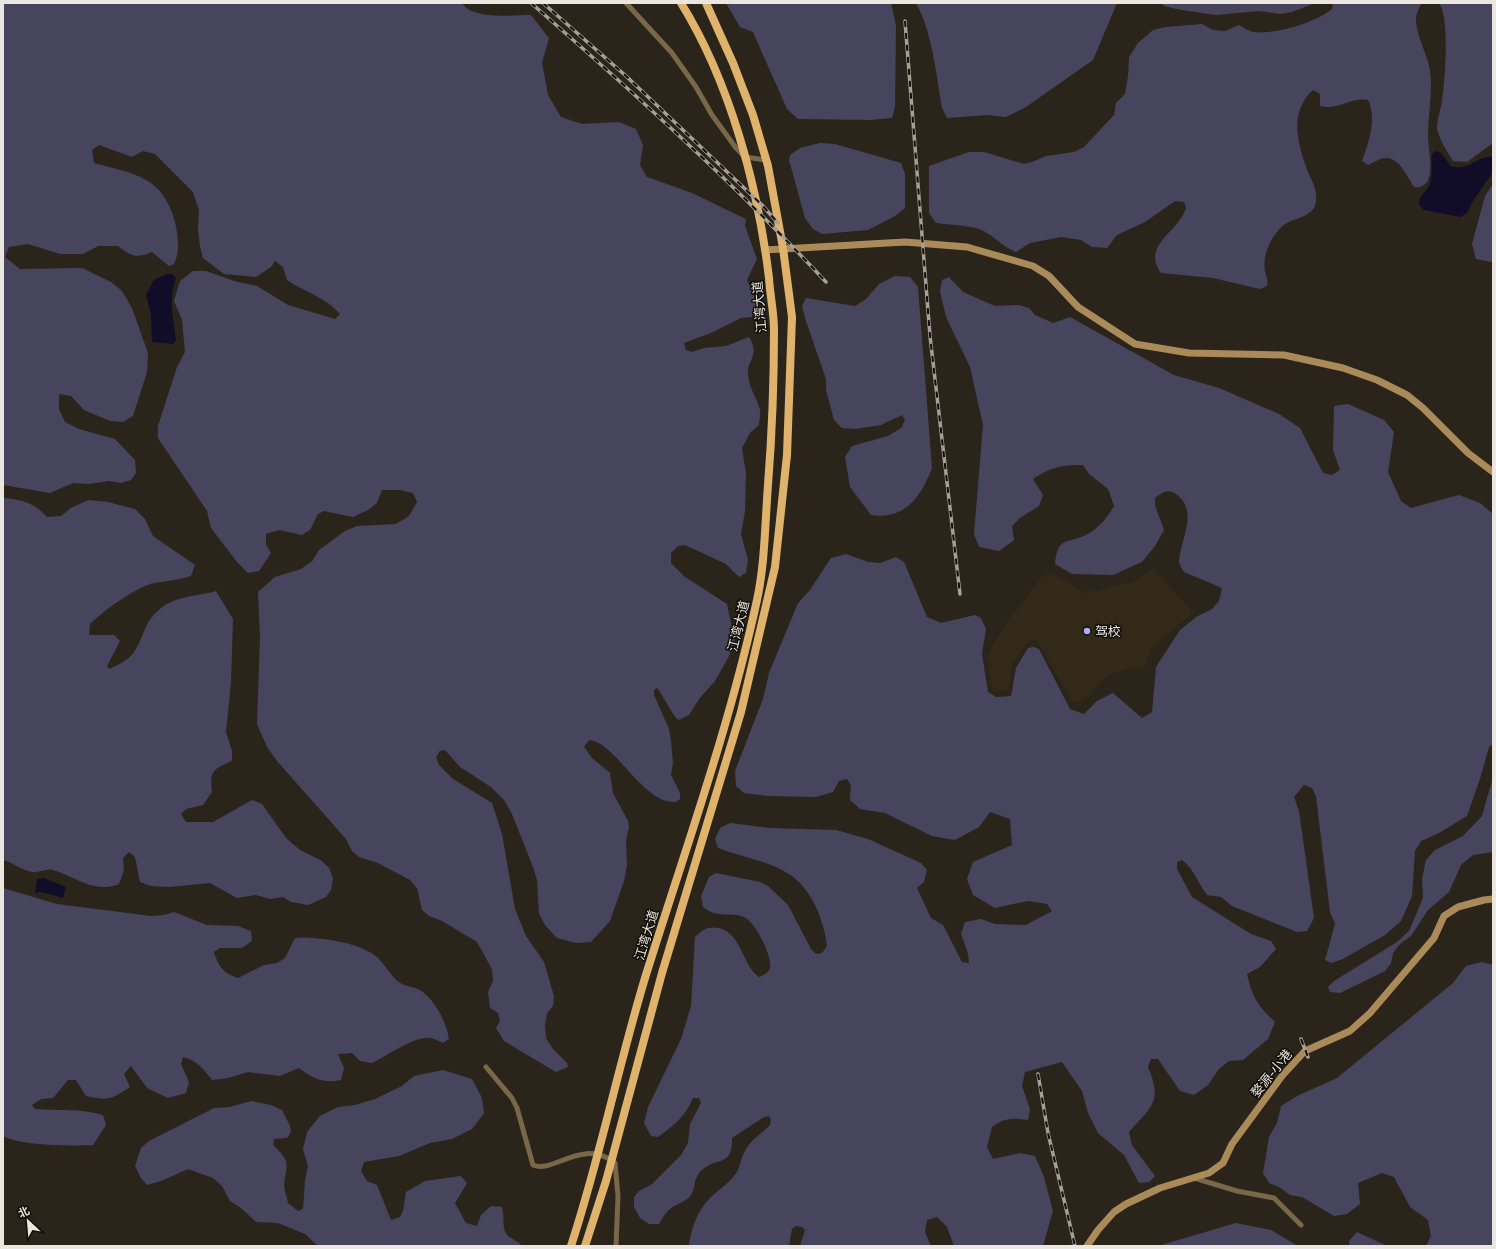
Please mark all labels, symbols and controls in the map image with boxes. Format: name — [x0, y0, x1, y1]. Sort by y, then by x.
street label: 江湾大道 — [748, 280, 772, 334]
street label: 江湾大道 — [723, 599, 755, 654]
place label: 驾校 — [1095, 622, 1121, 642]
marker: 驾校 — [1082, 626, 1092, 636]
street label: 江湾大道 — [630, 907, 664, 963]
street label: 婺源-小港 — [1246, 1045, 1297, 1102]
north arrow — [8, 1201, 48, 1241]
text: 北 — [15, 1202, 33, 1223]

